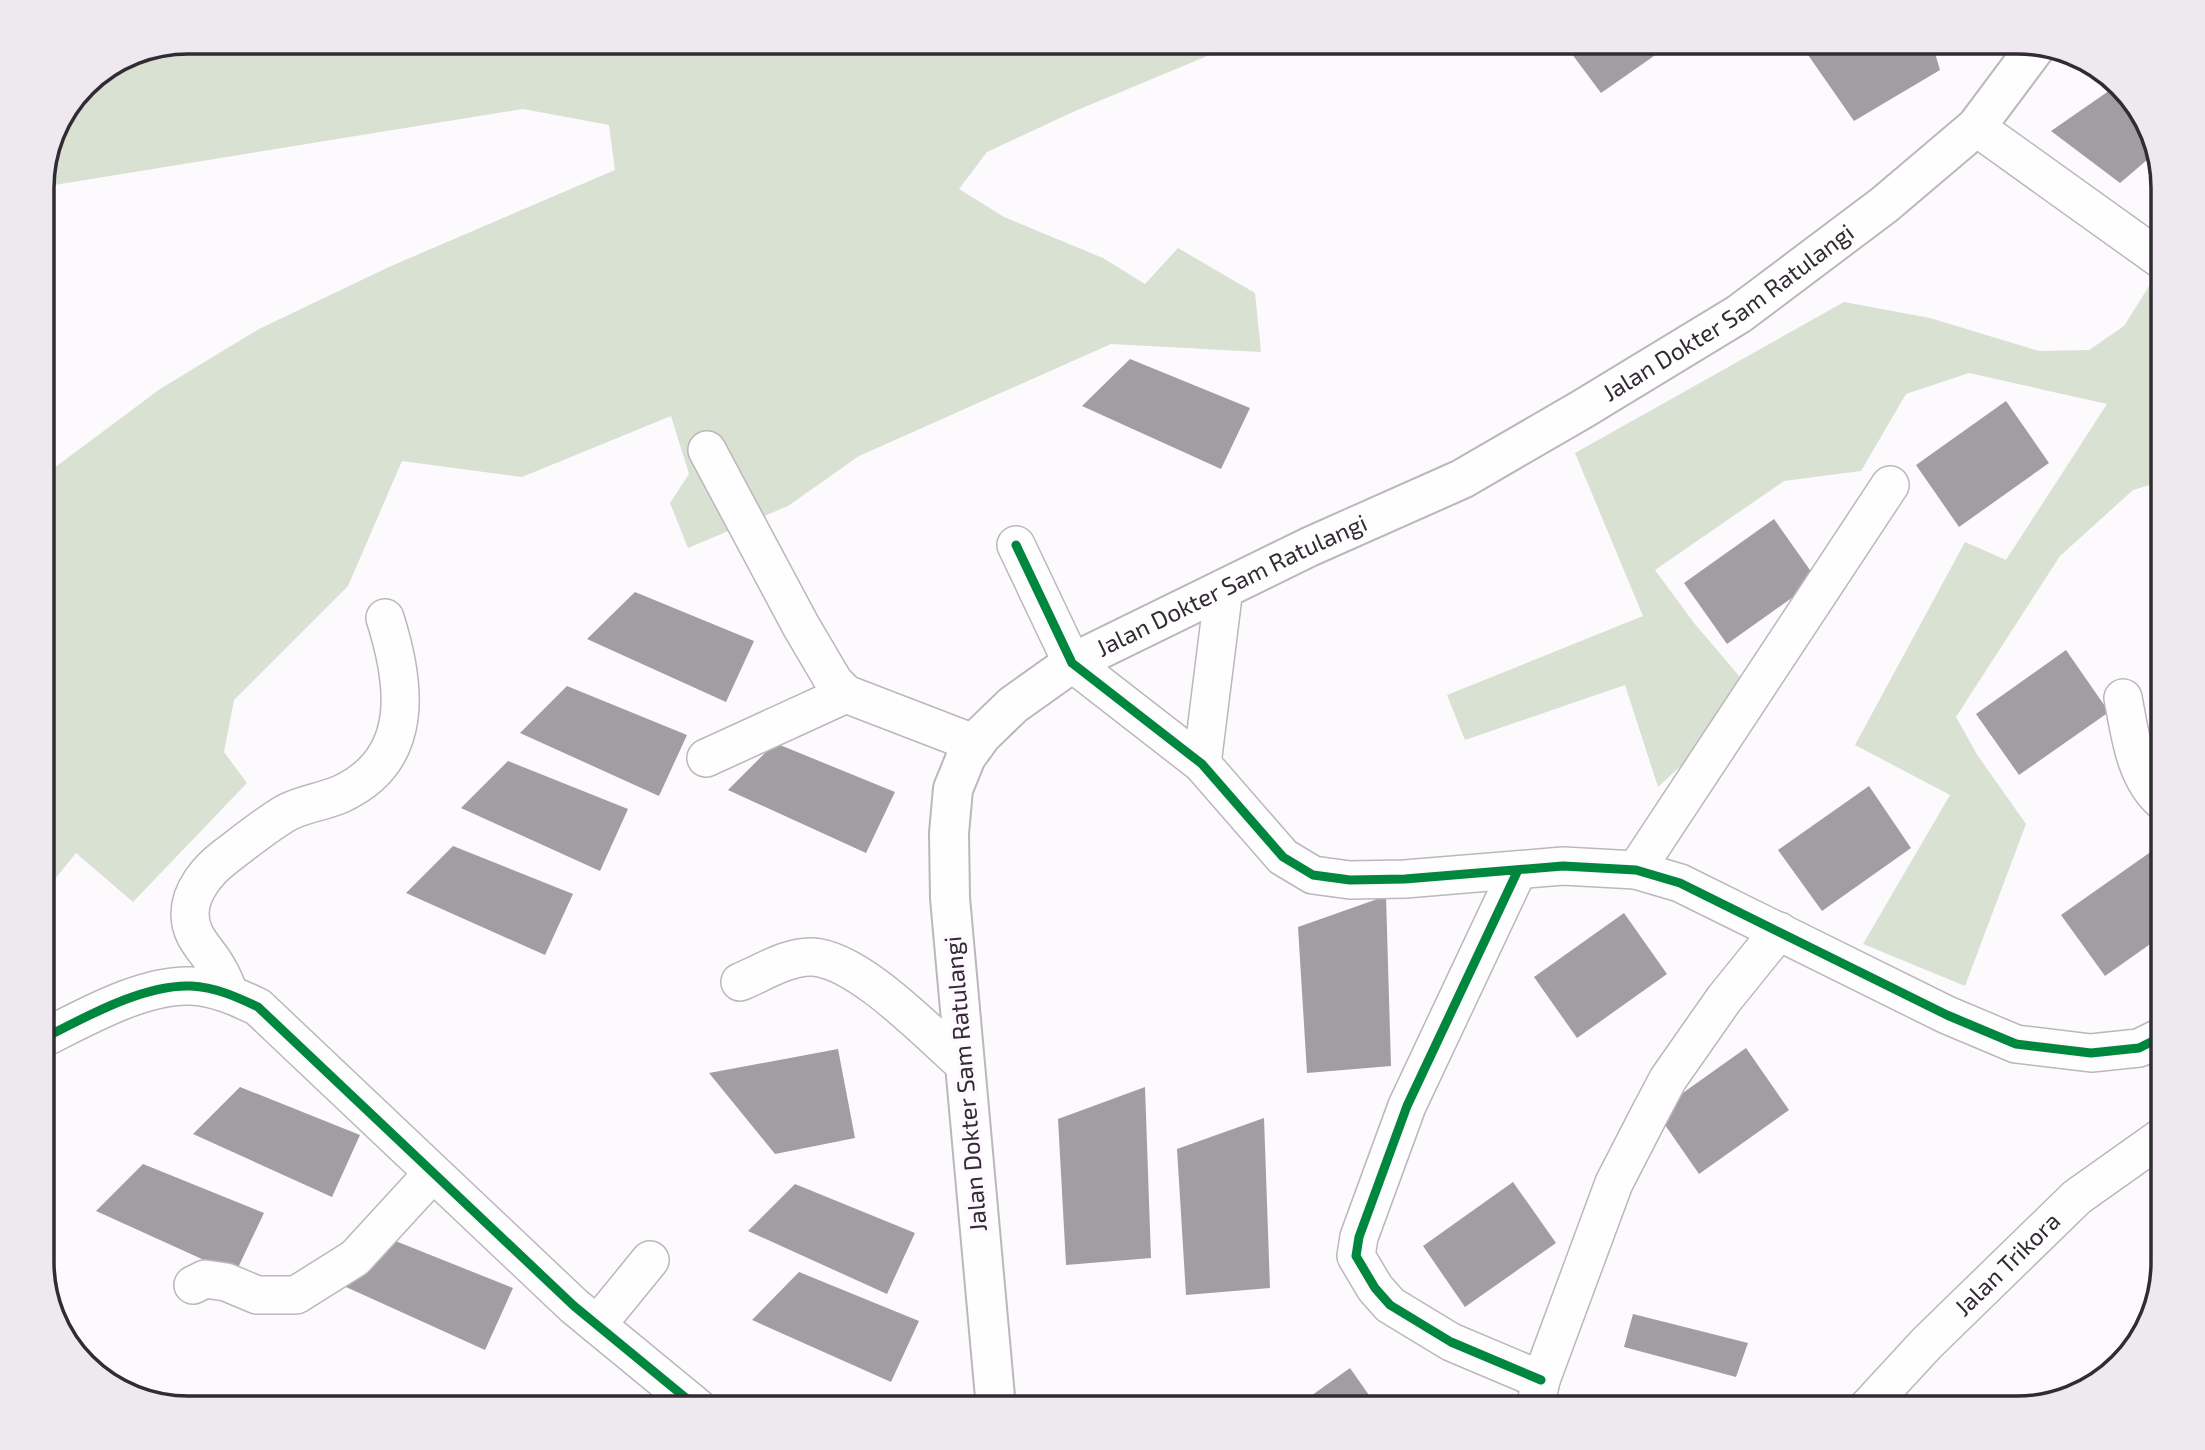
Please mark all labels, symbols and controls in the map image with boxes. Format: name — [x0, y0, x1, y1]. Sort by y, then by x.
street label: Jalan Dokter Sam Ratulangi — [1597, 217, 1859, 406]
street label: Jalan Dokter Sam Ratulangi — [1091, 507, 1371, 662]
street label: Jalan Dokter Sam Ratulangi — [937, 935, 992, 1233]
street label: Jalan Trikora — [1948, 1206, 2065, 1321]

